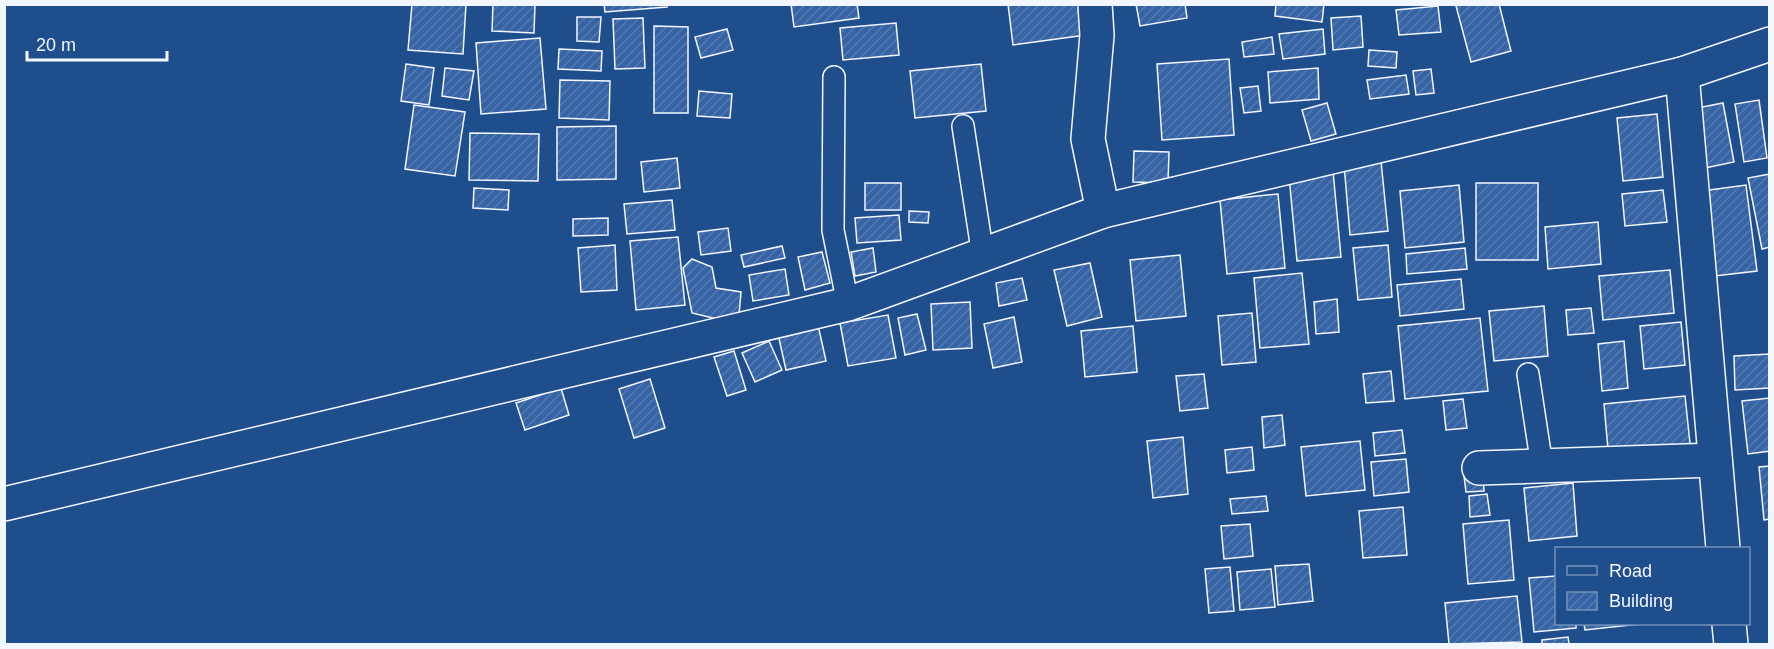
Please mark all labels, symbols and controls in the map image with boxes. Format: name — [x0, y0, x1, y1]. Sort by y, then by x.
scale bar — [27, 24, 166, 62]
text: 20 m — [36, 35, 76, 55]
legend — [1555, 547, 1750, 625]
text: Road — [1609, 561, 1652, 581]
text: Building — [1609, 591, 1673, 611]

